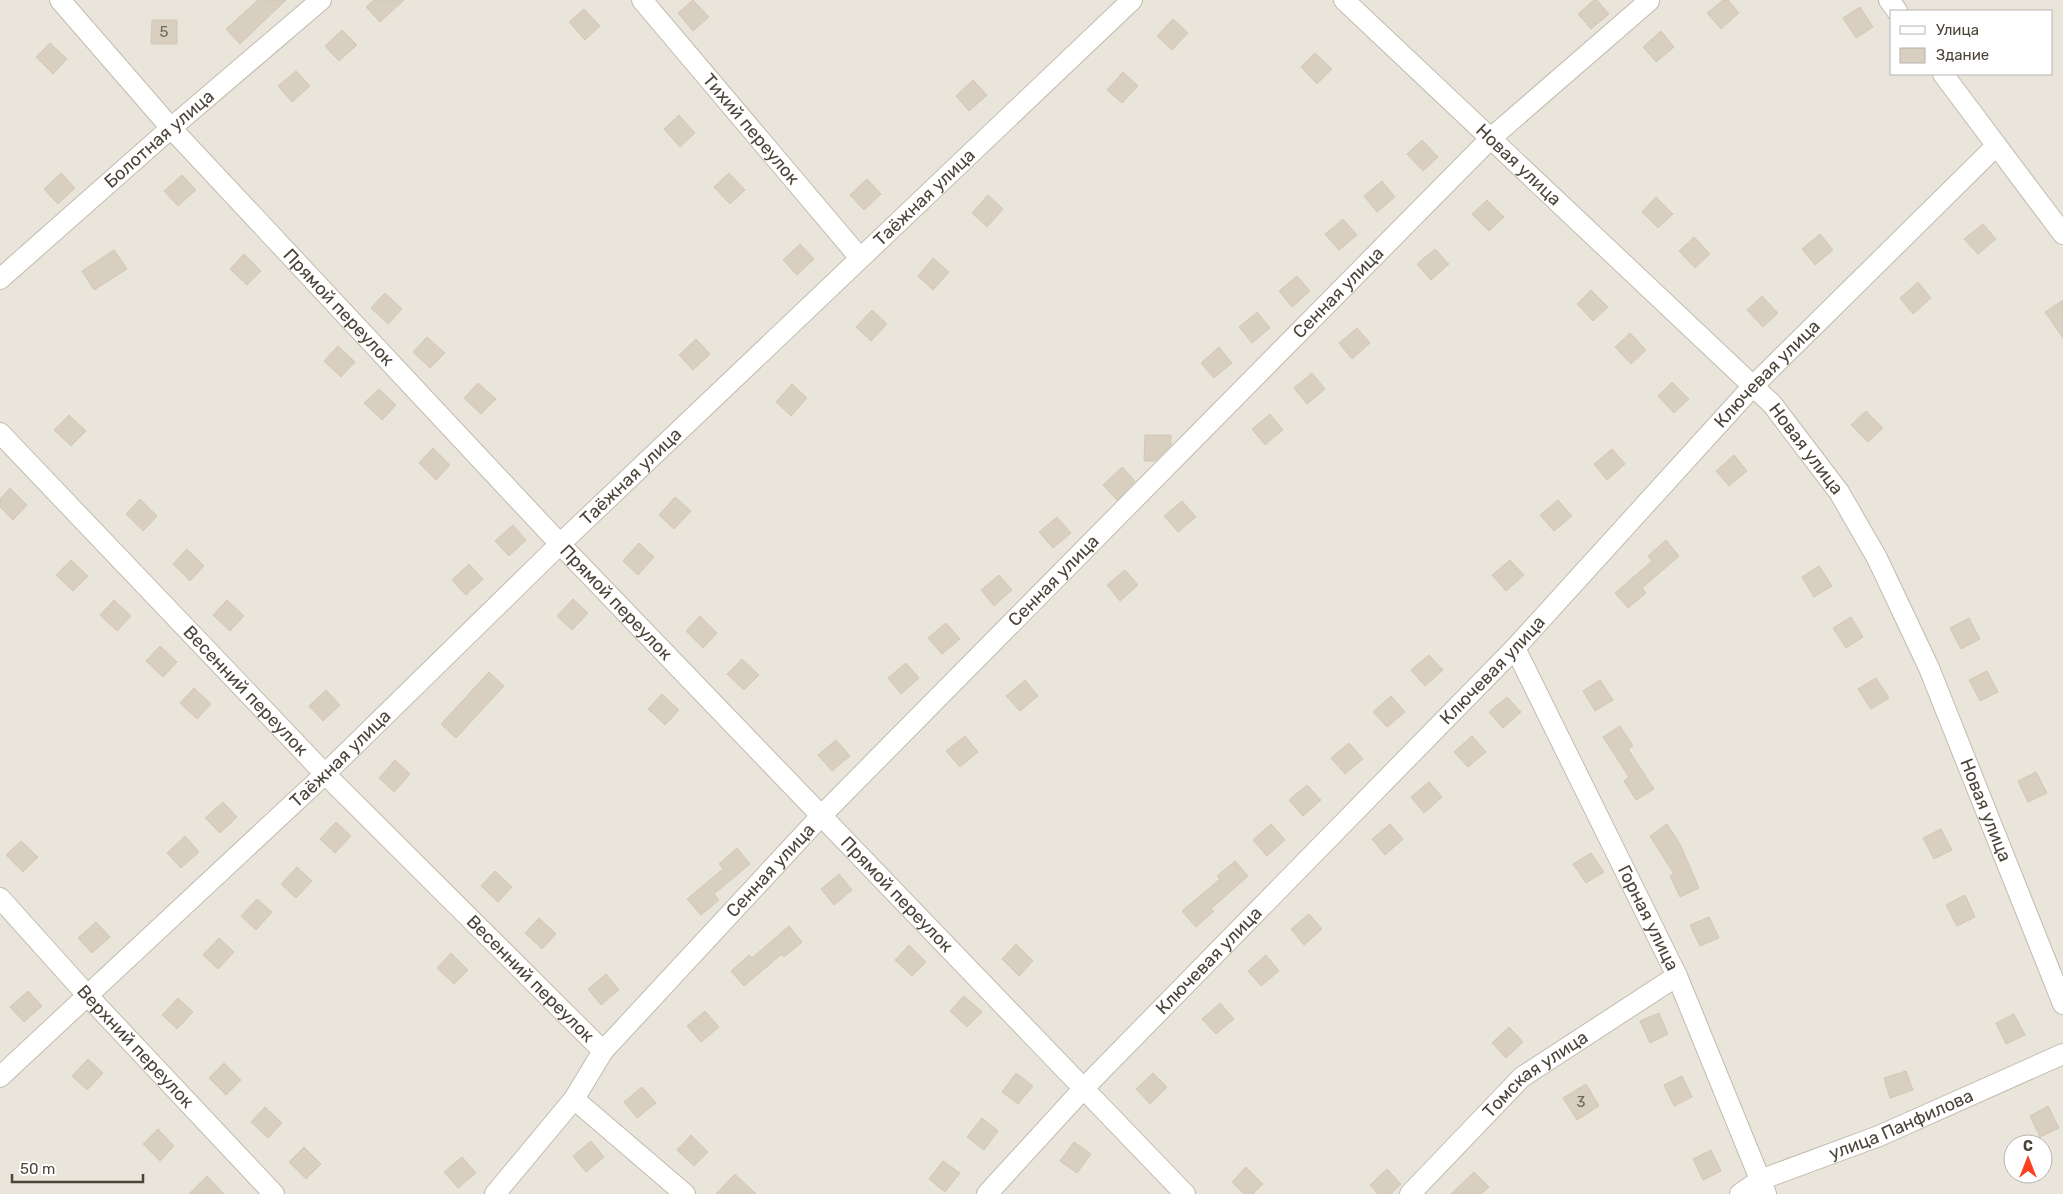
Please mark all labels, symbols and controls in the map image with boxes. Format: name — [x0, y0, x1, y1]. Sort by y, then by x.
legend — [1890, 10, 2053, 75]
text: Улица — [1936, 21, 1979, 39]
house number: 5 — [160, 23, 169, 41]
text: Здание — [1936, 46, 1989, 64]
street label: Тихий переулок — [698, 69, 804, 189]
street label: Болотная улица — [100, 85, 219, 193]
street label: Новая улица — [1471, 119, 1566, 210]
street label: Таёжная улица — [869, 144, 980, 251]
street label: Сенная улица — [1288, 242, 1388, 343]
street label: Прямой переулок — [279, 244, 399, 371]
street label: Ключевая улица — [1709, 315, 1824, 432]
street label: Новая улица — [1764, 399, 1848, 499]
street label: Таёжная улица — [576, 423, 686, 530]
street label: Сенная улица — [1004, 530, 1104, 631]
street label: Прямой переулок — [555, 540, 677, 665]
street label: Ключевая улица — [1435, 611, 1550, 729]
street label: Весенний переулок — [179, 621, 313, 761]
street label: Таёжная улица — [285, 705, 395, 812]
street label: Новая улица — [1955, 755, 2016, 865]
street label: Сенная улица — [722, 819, 819, 922]
street label: Прямой переулок — [836, 832, 958, 957]
street label: Горная улица — [1613, 861, 1684, 974]
street label: Ключевая улица — [1151, 902, 1266, 1019]
street label: Весенний переулок — [462, 910, 599, 1047]
street label: Верхний переулок — [72, 980, 199, 1113]
street label: Томская улица — [1478, 1026, 1592, 1122]
street label: улица Панфилова — [1826, 1084, 1977, 1165]
house number: 3 — [1576, 1093, 1586, 1111]
north arrow — [2003, 1134, 2053, 1184]
text: С — [2023, 1138, 2033, 1155]
scale bar — [12, 1152, 144, 1184]
text: 50 m — [20, 1160, 55, 1178]

